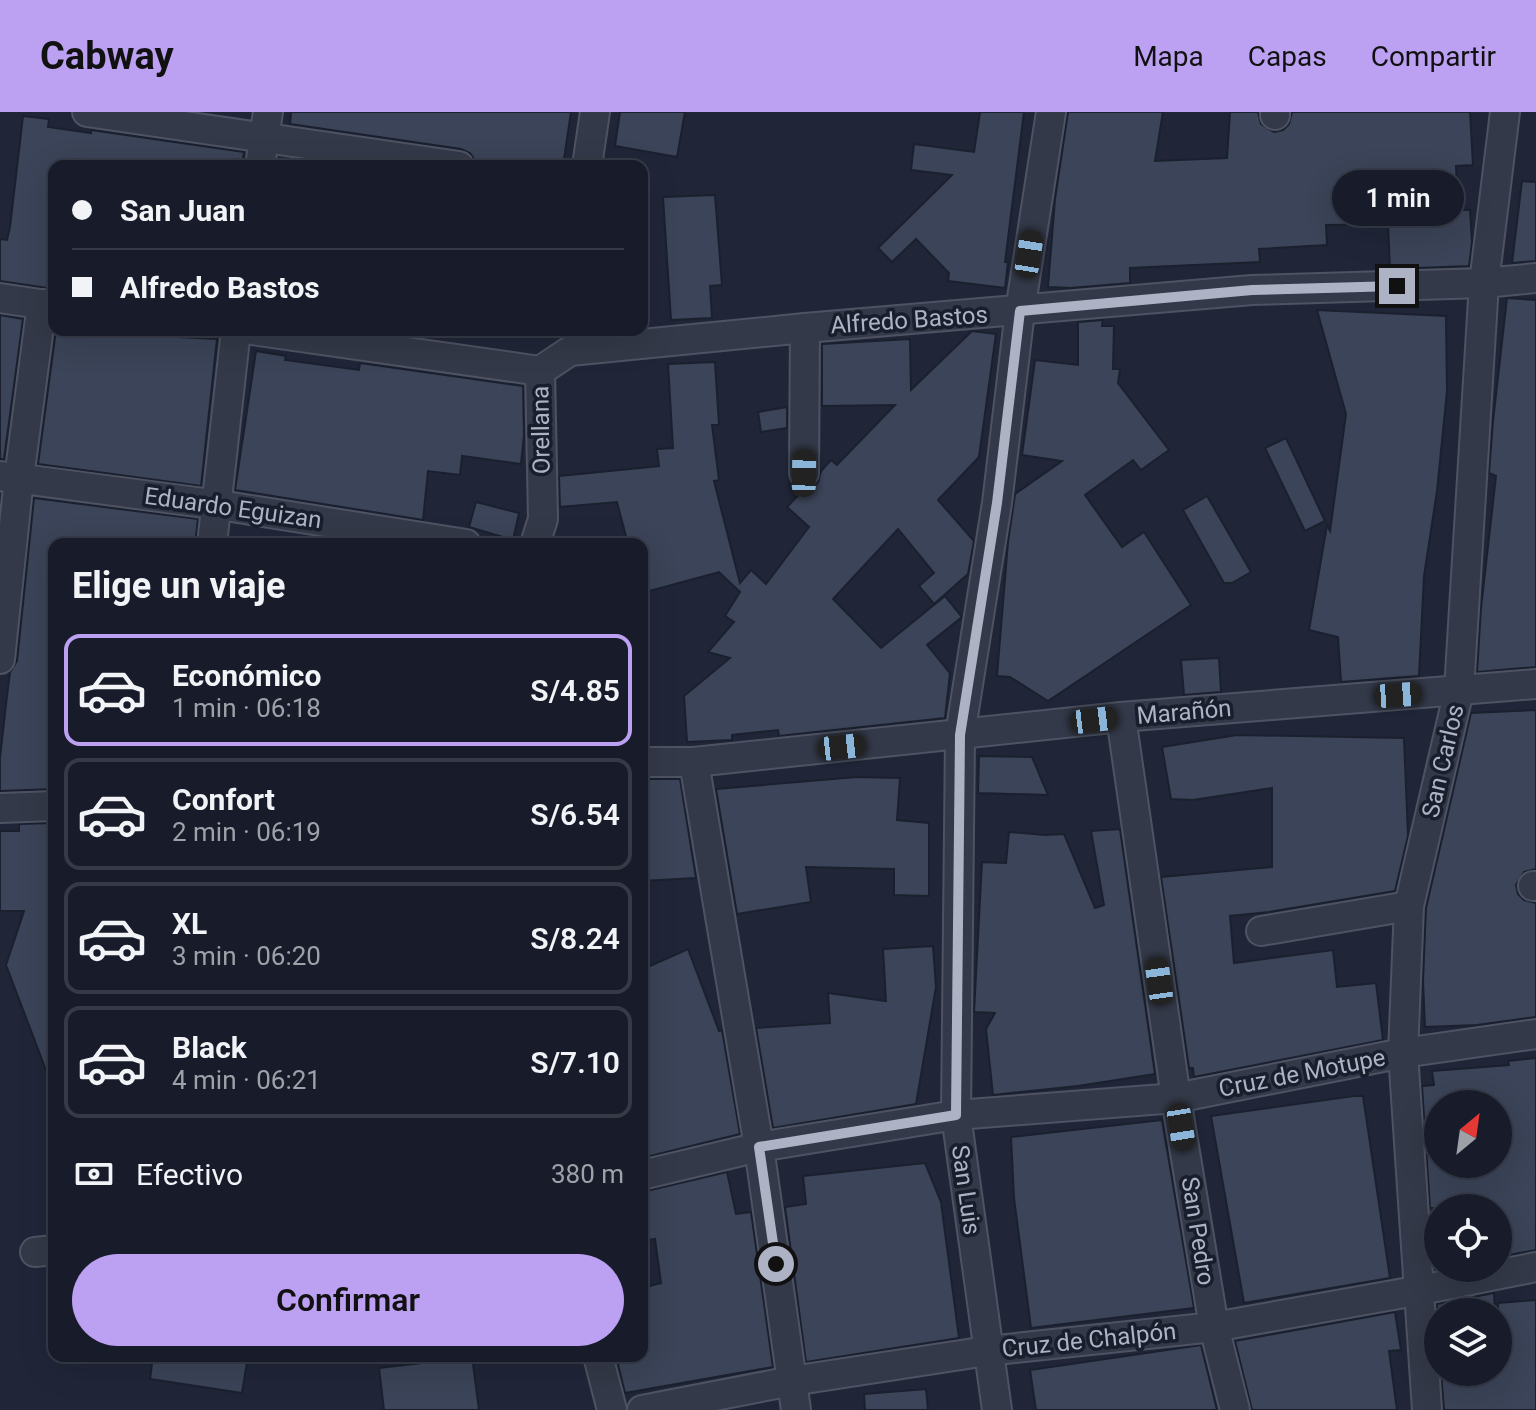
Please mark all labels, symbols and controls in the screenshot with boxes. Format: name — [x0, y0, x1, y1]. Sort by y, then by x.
text: Cabway — [40, 34, 174, 78]
text: Mapa — [1133, 40, 1204, 73]
text: Capas — [1248, 40, 1327, 73]
text: Compartir — [1371, 40, 1496, 73]
callout: 1 min — [1331, 170, 1463, 226]
text: 1 min — [1365, 183, 1431, 213]
text: San Juan — [120, 193, 245, 228]
car — [1013, 228, 1045, 280]
route end — [1379, 268, 1415, 304]
text: Alfredo Bastos — [120, 270, 320, 305]
street label: Alfredo Bastos — [829, 301, 989, 339]
street label: Orellana — [526, 386, 556, 474]
car — [792, 449, 816, 497]
street label: Eduardo Eguizan — [143, 482, 323, 534]
text: Elige un viaje — [72, 565, 285, 607]
icon: car — [76, 654, 148, 726]
text: Económico — [172, 658, 321, 693]
text: S/4.85 — [530, 673, 620, 708]
car — [1373, 681, 1423, 709]
text: 1 min · 06:18 — [172, 693, 321, 723]
street label: Marañón — [1135, 694, 1233, 730]
street label: San Carlos — [1416, 702, 1470, 820]
car — [1069, 705, 1119, 735]
car — [817, 733, 867, 761]
icon: car — [76, 778, 148, 850]
text: Confort — [172, 782, 275, 817]
text: S/6.54 — [530, 797, 620, 832]
text: 2 min · 06:19 — [172, 817, 321, 847]
icon: car — [76, 902, 148, 974]
text: XL — [172, 906, 207, 941]
text: S/8.24 — [530, 921, 620, 956]
text: 3 min · 06:20 — [172, 941, 321, 971]
car — [1144, 956, 1174, 1006]
icon: car — [76, 1026, 148, 1098]
text: Black — [172, 1030, 247, 1065]
street label: Cruz de Motupe — [1216, 1043, 1388, 1103]
text: S/7.10 — [530, 1045, 620, 1080]
text: 4 min · 06:21 — [172, 1065, 321, 1095]
north arrow — [1424, 1090, 1512, 1178]
map controls — [1424, 1090, 1512, 1386]
car — [1165, 1101, 1197, 1153]
street label: San Luis — [946, 1143, 986, 1237]
icon: cash — [72, 1152, 116, 1196]
text: Efectivo — [136, 1157, 243, 1192]
text: 380 m — [551, 1159, 624, 1189]
street label: San Pedro — [1176, 1175, 1220, 1287]
button: locate — [1424, 1194, 1512, 1282]
route start — [758, 1246, 794, 1282]
button: Confirmar — [72, 1254, 624, 1346]
button: layers — [1424, 1298, 1512, 1386]
street label: Cruz de Chalpón — [1000, 1317, 1178, 1363]

